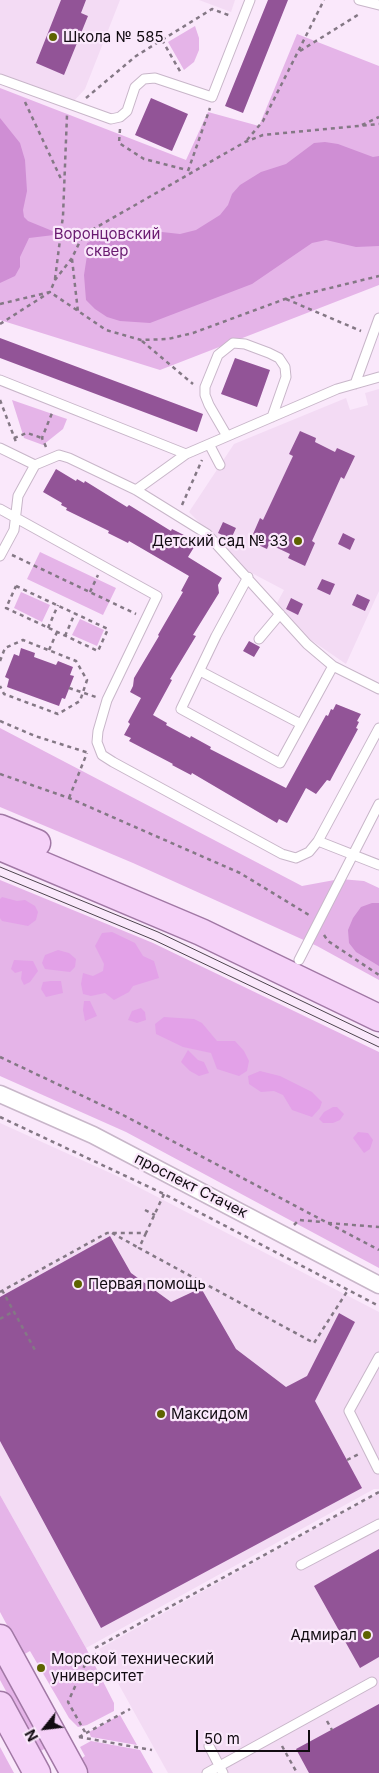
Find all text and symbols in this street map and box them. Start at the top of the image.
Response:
place label: Школа № 585 [63,28,164,46]
marker: Школа № 585 [47,31,59,43]
park label: Воронцовский сквер [54,225,160,260]
place label: Детский сад № 33 [152,532,288,550]
marker: Детский сад № 33 [292,535,304,547]
street label: проспект Стачек [132,1150,250,1222]
place label: Первая помощь [88,1275,206,1293]
marker: Первая помощь [72,1278,84,1290]
place label: Максидом [171,1405,248,1423]
marker: Максидом [155,1408,167,1420]
place label: Адмирал [290,1626,357,1644]
marker: Адмирал [361,1629,373,1641]
place label: Морской технический университет [51,1650,214,1685]
marker: Морской технический университет [35,1662,47,1674]
north arrow [20,1703,70,1753]
scale bar [199,1720,313,1752]
text: N [21,1727,41,1744]
text: 50 m [204,1729,240,1748]

